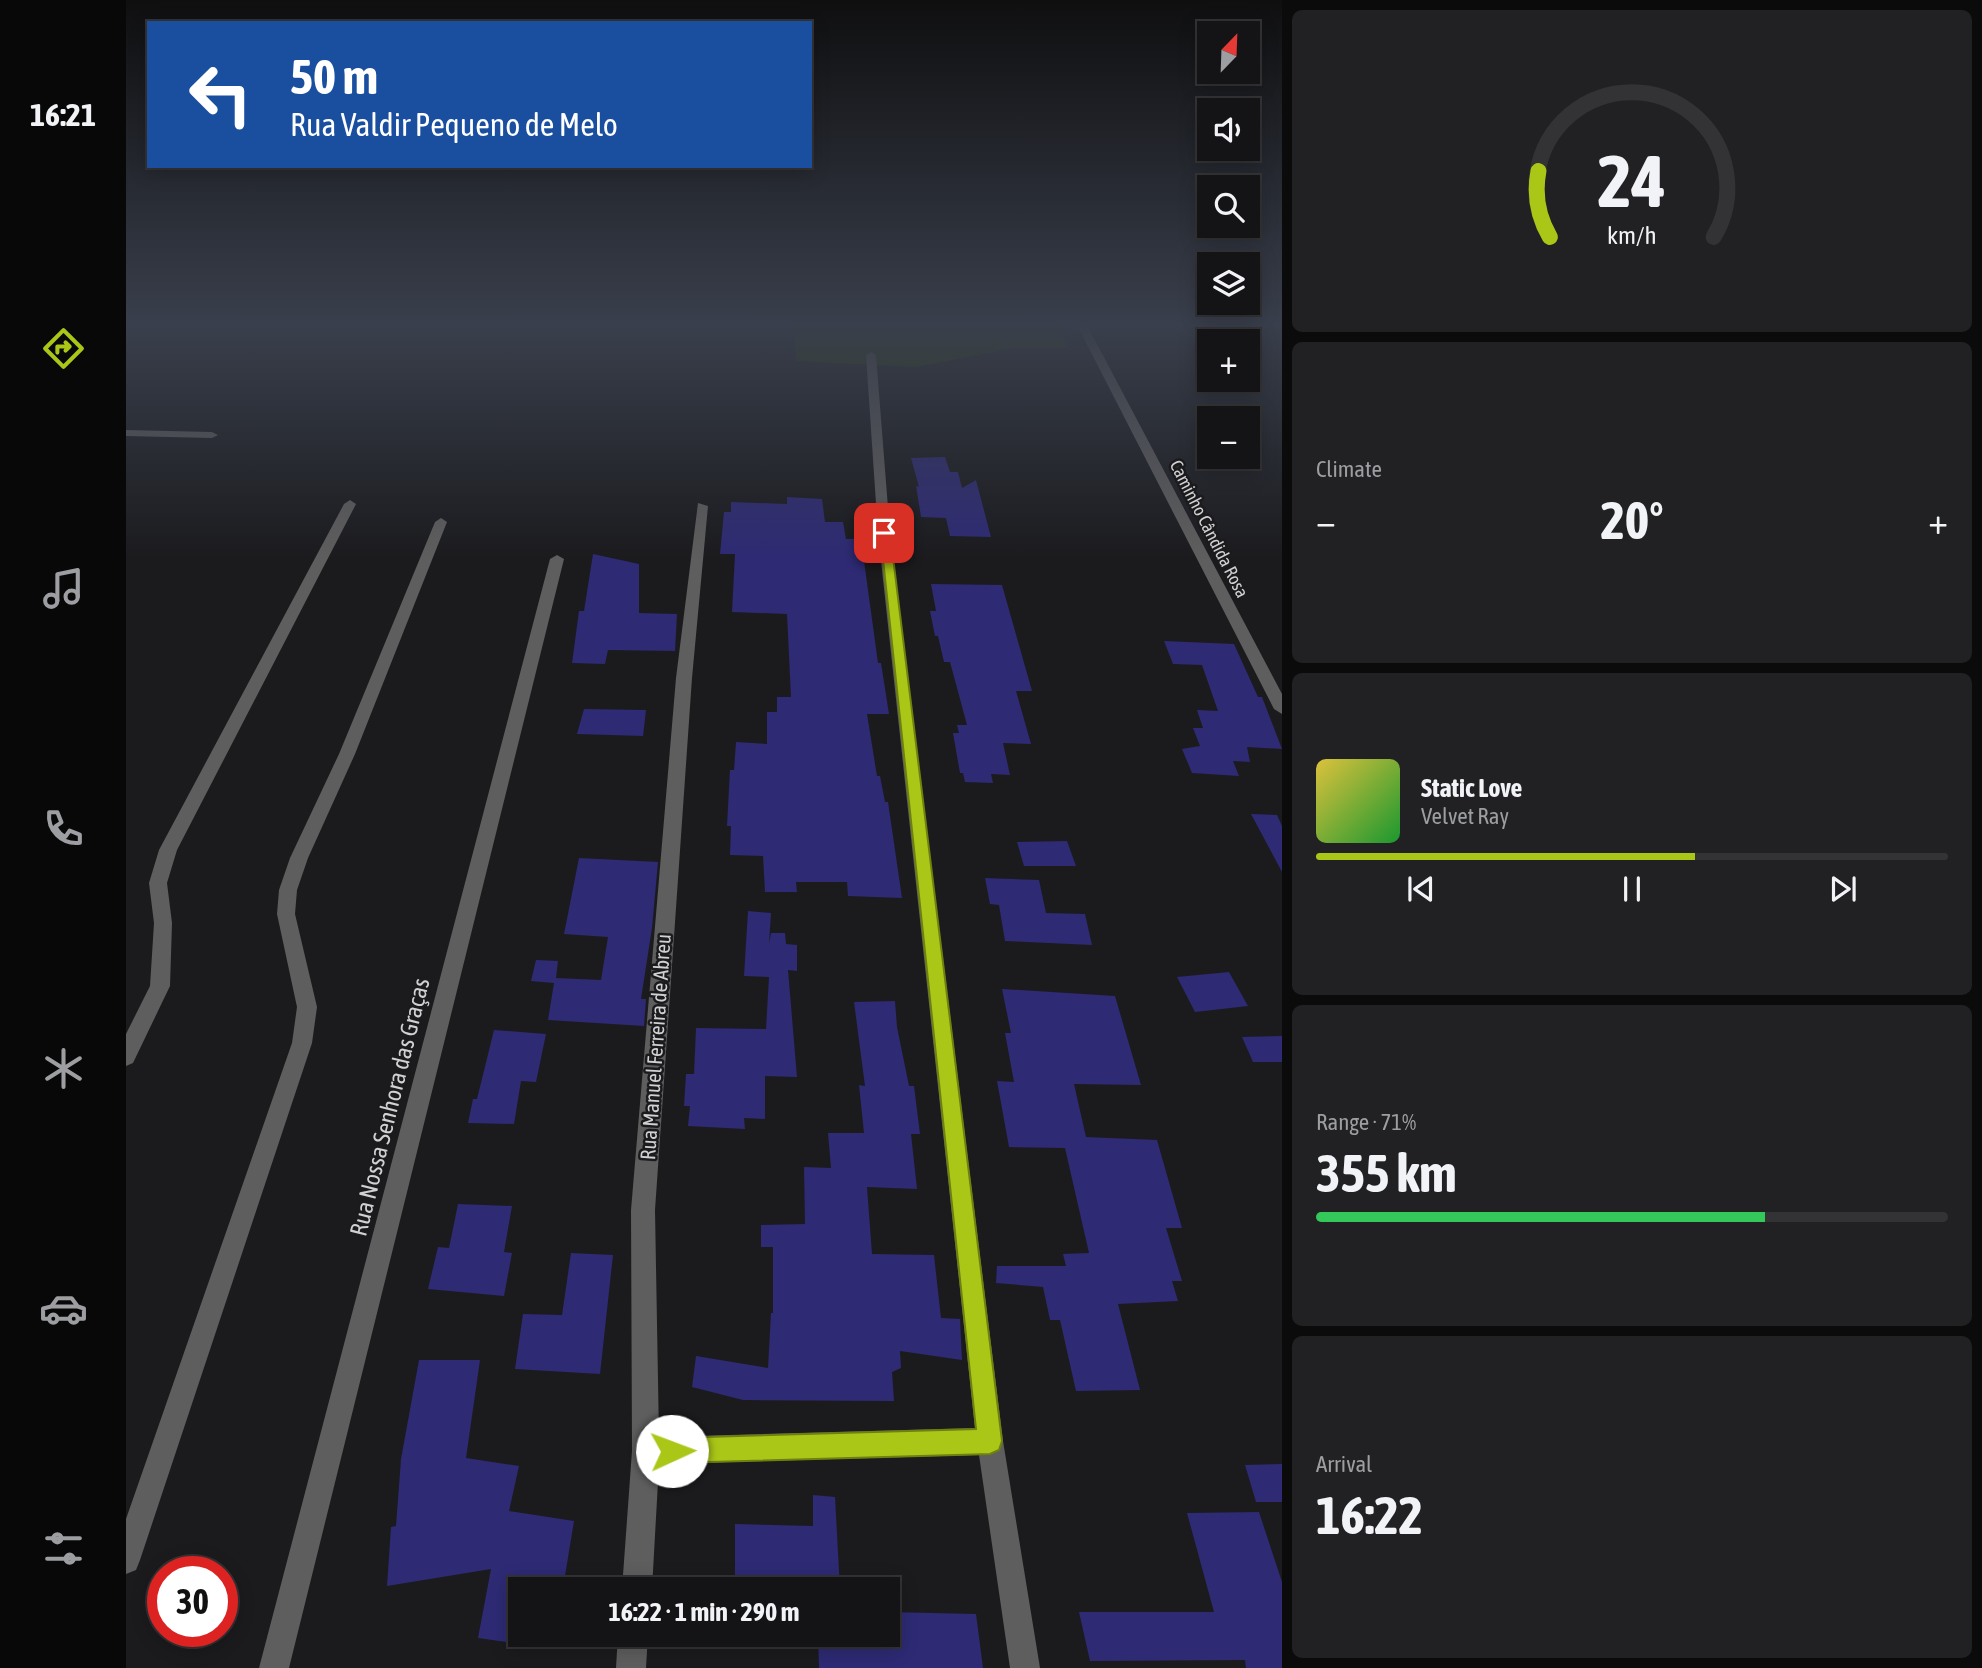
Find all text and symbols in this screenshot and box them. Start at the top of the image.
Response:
north arrow [1197,21,1260,84]
map controls [1197,21,1260,469]
text: 50 m [290,48,378,104]
icon: left [175,49,266,140]
text: 16:21 [30,96,96,133]
button: sound [1197,98,1260,161]
text: Rua Valdir Pequeno de Melo [290,106,618,143]
text: 24 [1598,139,1666,222]
button: search [1197,175,1260,238]
text: km/h [1607,221,1657,249]
button: layers [1197,252,1260,315]
icon: directions [39,324,88,373]
button: + [1197,329,1260,392]
button: − [1197,406,1260,469]
text: Climate [1316,456,1382,482]
street label: Caminho Cândida Rosa [1166,457,1253,601]
text: 20° [1600,490,1664,550]
text: − [1316,499,1336,542]
text: + [1928,499,1948,542]
pin [854,503,914,563]
icon: arrive [865,514,903,552]
icon: music [39,564,88,613]
text: Static Love [1421,773,1522,803]
text: Velvet Ray [1421,803,1509,829]
icon: phone [39,804,88,853]
icon: previous [1402,870,1440,908]
icon: pause [1613,870,1651,908]
icon: next [1824,870,1862,908]
street label: Rua Manuel Ferreira de Abreu [635,933,675,1161]
street label: Rua Nossa Senhora das Graças [344,975,435,1239]
icon: climate [39,1044,88,1093]
text: Range · 71% [1316,1109,1416,1135]
text: 355 km [1316,1143,1457,1203]
icon: car [39,1284,88,1333]
position arrow [635,1414,709,1488]
text: Arrival [1316,1451,1372,1477]
text: 16:22 [1316,1485,1423,1545]
icon: filters [39,1524,88,1573]
speed limit sign: 30 [147,1556,238,1647]
text: 16:22 · 1 min · 290 m [609,1597,799,1627]

